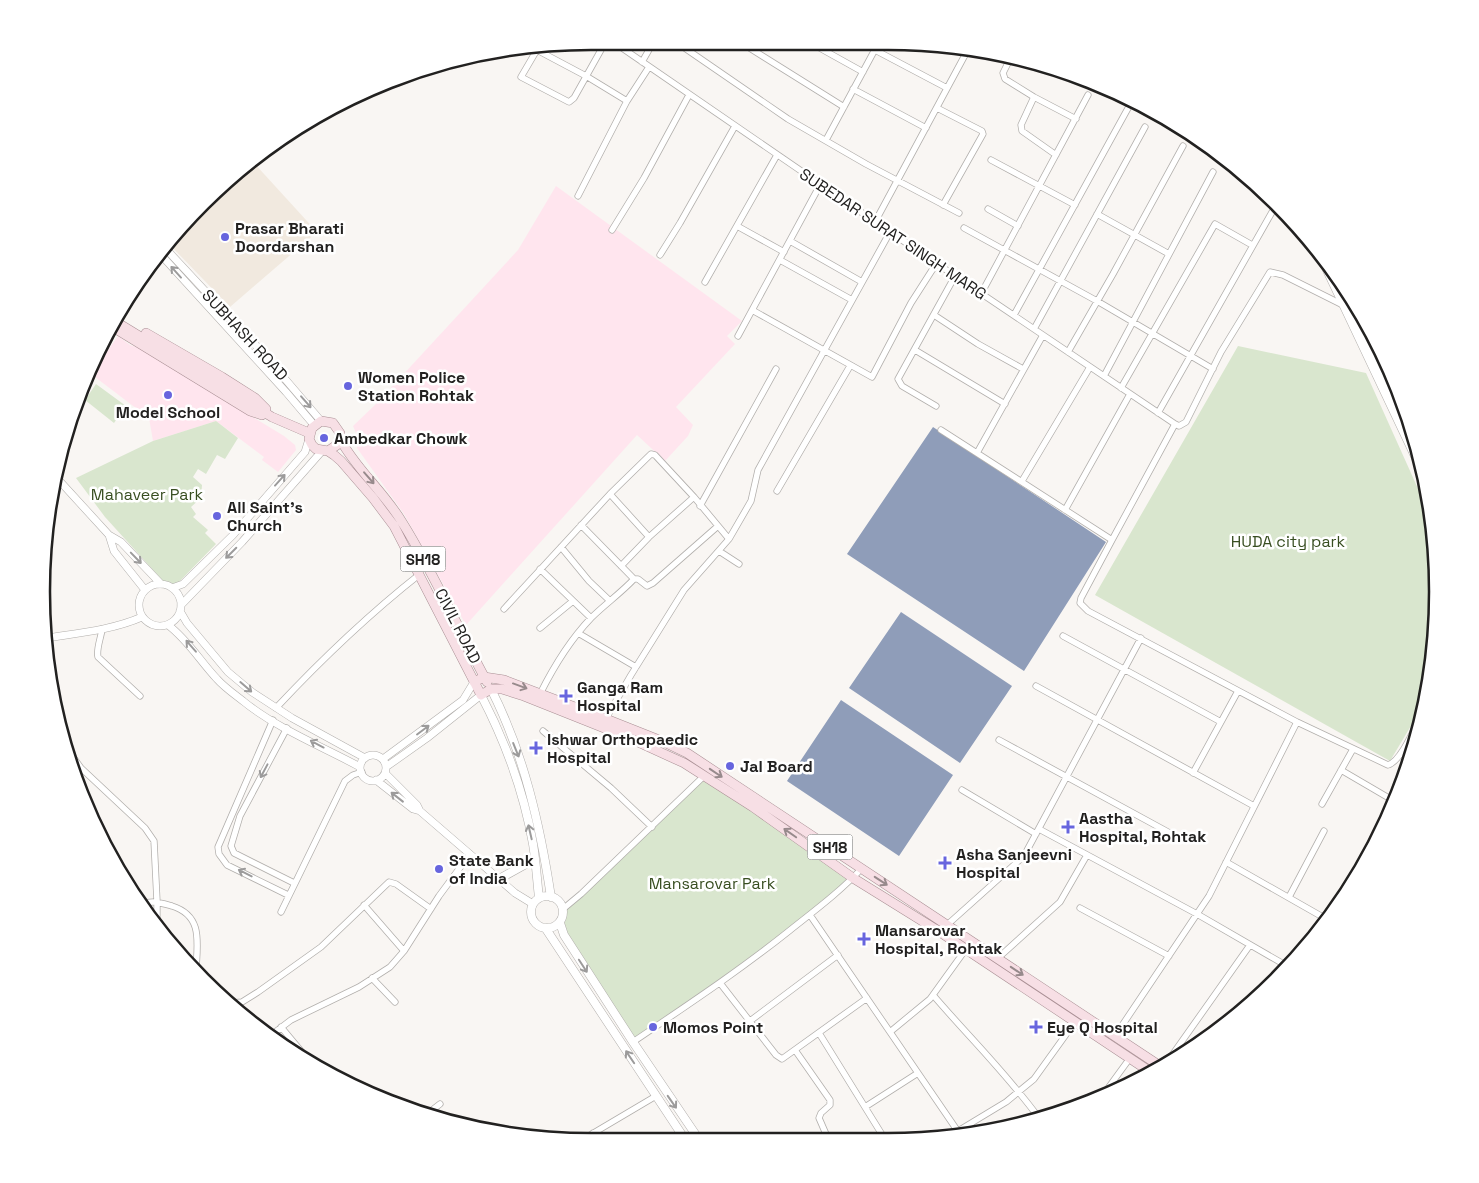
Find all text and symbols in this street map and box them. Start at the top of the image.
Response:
street label: SUBEDAR SURAT SINGH MARG [795,163,991,305]
place label: Prasar Bharati Doordarshan [235,218,344,257]
marker: Prasar Bharati Doordarshan [219,231,231,243]
one-way arrow [170,265,182,278]
street label: SUBHASH ROAD [197,285,293,385]
place label: Women Police Station Rohtak [358,367,474,406]
marker: Women Police Station Rohtak [342,380,354,392]
marker: Model School [162,389,174,401]
one-way arrow [300,395,311,408]
place label: Model School [116,402,220,423]
place label: Ambedkar Chowk [334,428,467,449]
marker: Ambedkar Chowk [318,432,330,444]
one-way arrow [364,471,375,484]
one-way arrow [274,474,286,487]
park label: Mahaveer Park [91,484,204,505]
place label: All Saint's Church [227,497,303,536]
marker: All Saint's Church [211,510,223,522]
park label: HUDA city park [1231,531,1346,552]
road number: SH18 [400,546,446,572]
one-way arrow [225,547,237,559]
one-way arrow [130,552,142,565]
street label: CIVIL ROAD [430,585,486,667]
one-way arrow [185,640,196,653]
place label: Ganga Ram Hospital [577,677,663,716]
one-way arrow [239,681,252,693]
one-way arrow [512,682,528,691]
marker: Ganga Ram Hospital [559,689,573,703]
one-way arrow [416,725,429,736]
place label: Ishwar Orthopaedic Hospital [547,729,698,768]
one-way arrow [310,739,325,749]
marker: Ishwar Orthopaedic Hospital [529,741,543,755]
one-way arrow [512,742,522,757]
place label: Jal Board [740,756,813,777]
marker: Jal Board [724,760,736,772]
one-way arrow [258,763,268,778]
one-way arrow [709,768,723,778]
one-way arrow [391,791,404,802]
place label: Aastha Hospital, Rohtak [1079,808,1206,847]
marker: Aastha Hospital, Rohtak [1061,820,1075,834]
one-way arrow [525,825,534,841]
one-way arrow [783,828,797,838]
road number: SH18 [808,834,852,860]
place label: Asha Sanjeevni Hospital [956,844,1072,883]
place label: State Bank of India [449,850,534,889]
marker: Asha Sanjeevni Hospital [938,856,952,870]
marker: State Bank of India [433,863,445,875]
one-way arrow [237,868,252,878]
park label: Mansarovar Park [649,873,776,894]
one-way arrow [874,877,888,887]
place label: Mansarovar Hospital, Rohtak [875,920,1002,959]
marker: Mansarovar Hospital, Rohtak [857,932,871,946]
one-way arrow [579,958,589,972]
one-way arrow [1010,966,1024,976]
place label: Momos Point [663,1017,763,1038]
place label: Eye Q Hospital [1047,1017,1158,1038]
marker: Eye Q Hospital [1029,1020,1043,1034]
marker: Momos Point [647,1021,659,1033]
one-way arrow [625,1051,635,1065]
one-way arrow [667,1095,677,1109]

